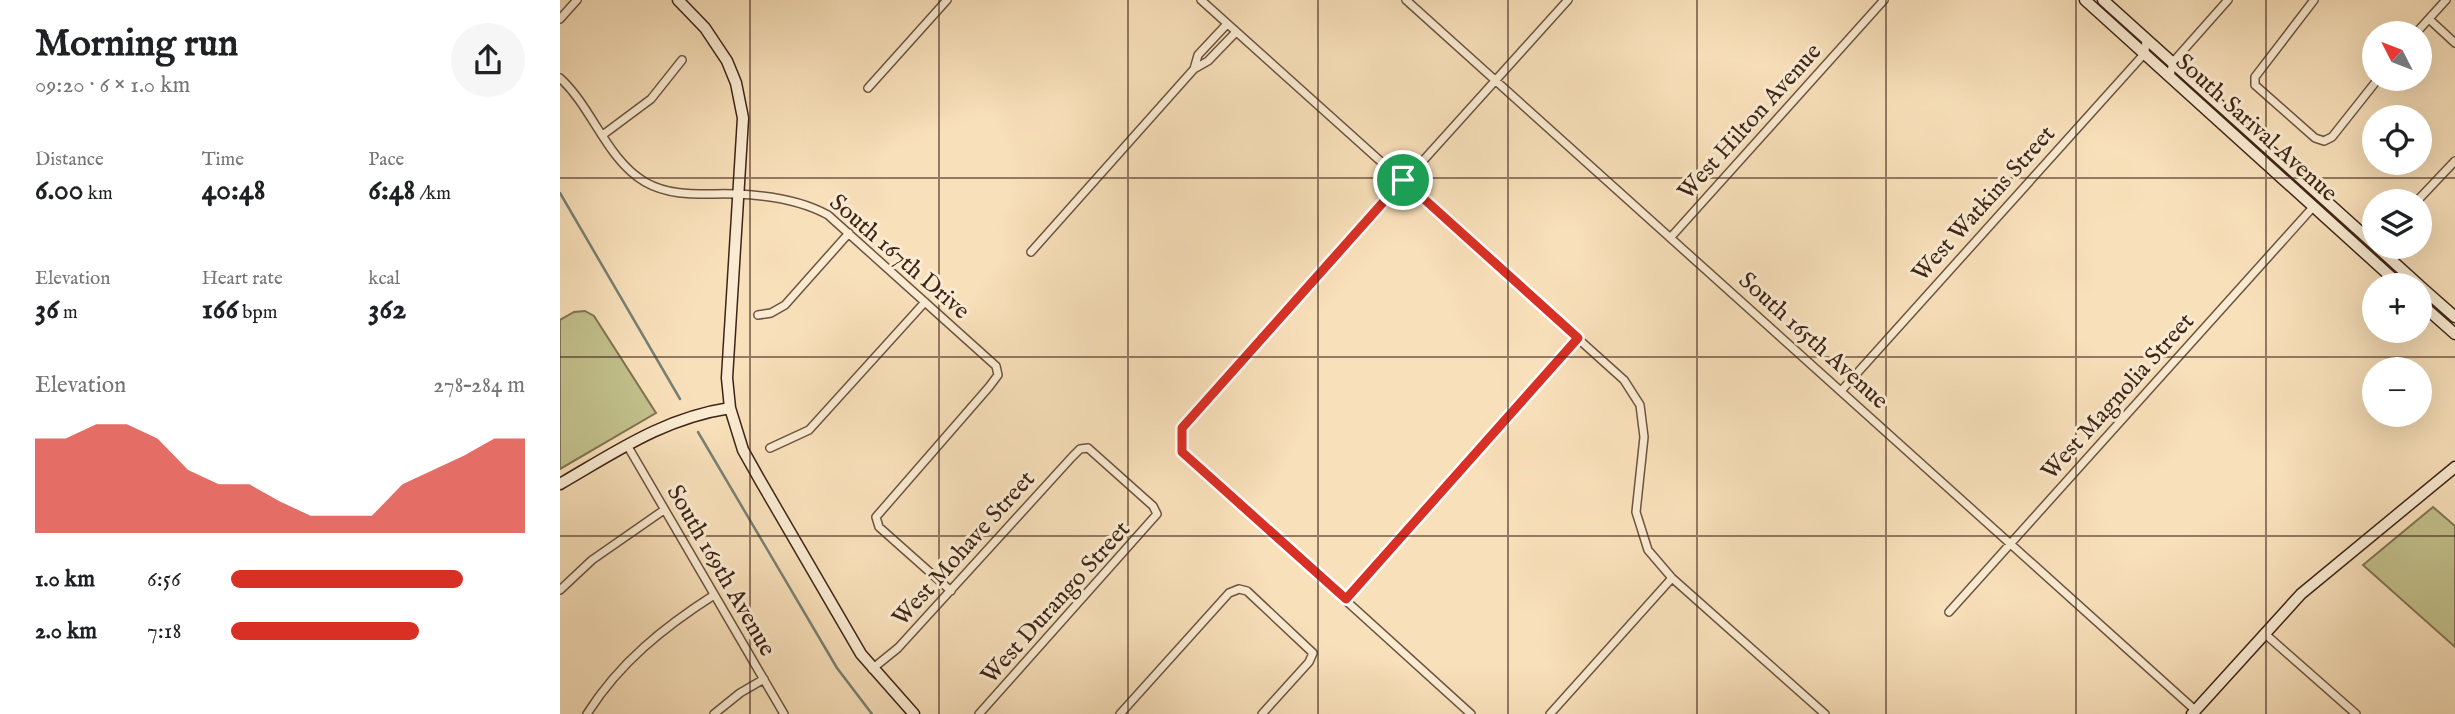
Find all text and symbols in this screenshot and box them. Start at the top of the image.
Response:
text: Morning run [35,21,238,69]
north arrow [2362,21,2432,91]
map controls [2362,21,2432,427]
button: share [451,23,525,97]
street label: West Hilton Avenue [1671,37,1829,207]
street label: South Sarival Avenue [2168,47,2344,209]
text: 09:20 · 6 × 1.0 km [35,71,190,100]
button: locate [2362,105,2432,175]
street label: West Watkins Street [1906,119,2063,289]
text: Distance [35,148,104,172]
text: Time [202,148,244,172]
text: Pace [368,148,404,172]
pin [1373,150,1433,210]
icon: arrive [1384,161,1422,199]
text: 6.00 [35,172,84,210]
text: 40:48 [202,172,265,210]
text: 6:48 [368,172,415,210]
text: km [84,182,113,206]
text: /km [415,182,451,206]
street label: South 167th Drive [822,188,976,327]
button: layers [2362,189,2432,259]
street label: South 165th Avenue [1732,266,1894,417]
text: Elevation [35,267,110,291]
text: Heart rate [202,267,283,291]
text: kcal [368,267,400,291]
button: + [2362,273,2432,343]
text: 36 [35,291,59,329]
text: 166 [202,291,238,329]
text: 362 [368,291,406,329]
text: m [59,301,78,325]
text: bpm [238,301,277,325]
street label: West Magnolia Street [2035,307,2201,487]
button: − [2362,357,2432,427]
text: Elevation [35,371,126,400]
text: 278–284 m [433,371,525,400]
street label: West Mohave Street [886,465,1042,633]
street label: South 169th Avenue [659,479,782,662]
street label: West Durango Street [975,515,1138,691]
text: 1.0 km [35,565,95,594]
text: 6:56 [147,565,181,594]
text: 2.0 km [35,617,97,646]
text: 7:18 [147,617,181,646]

